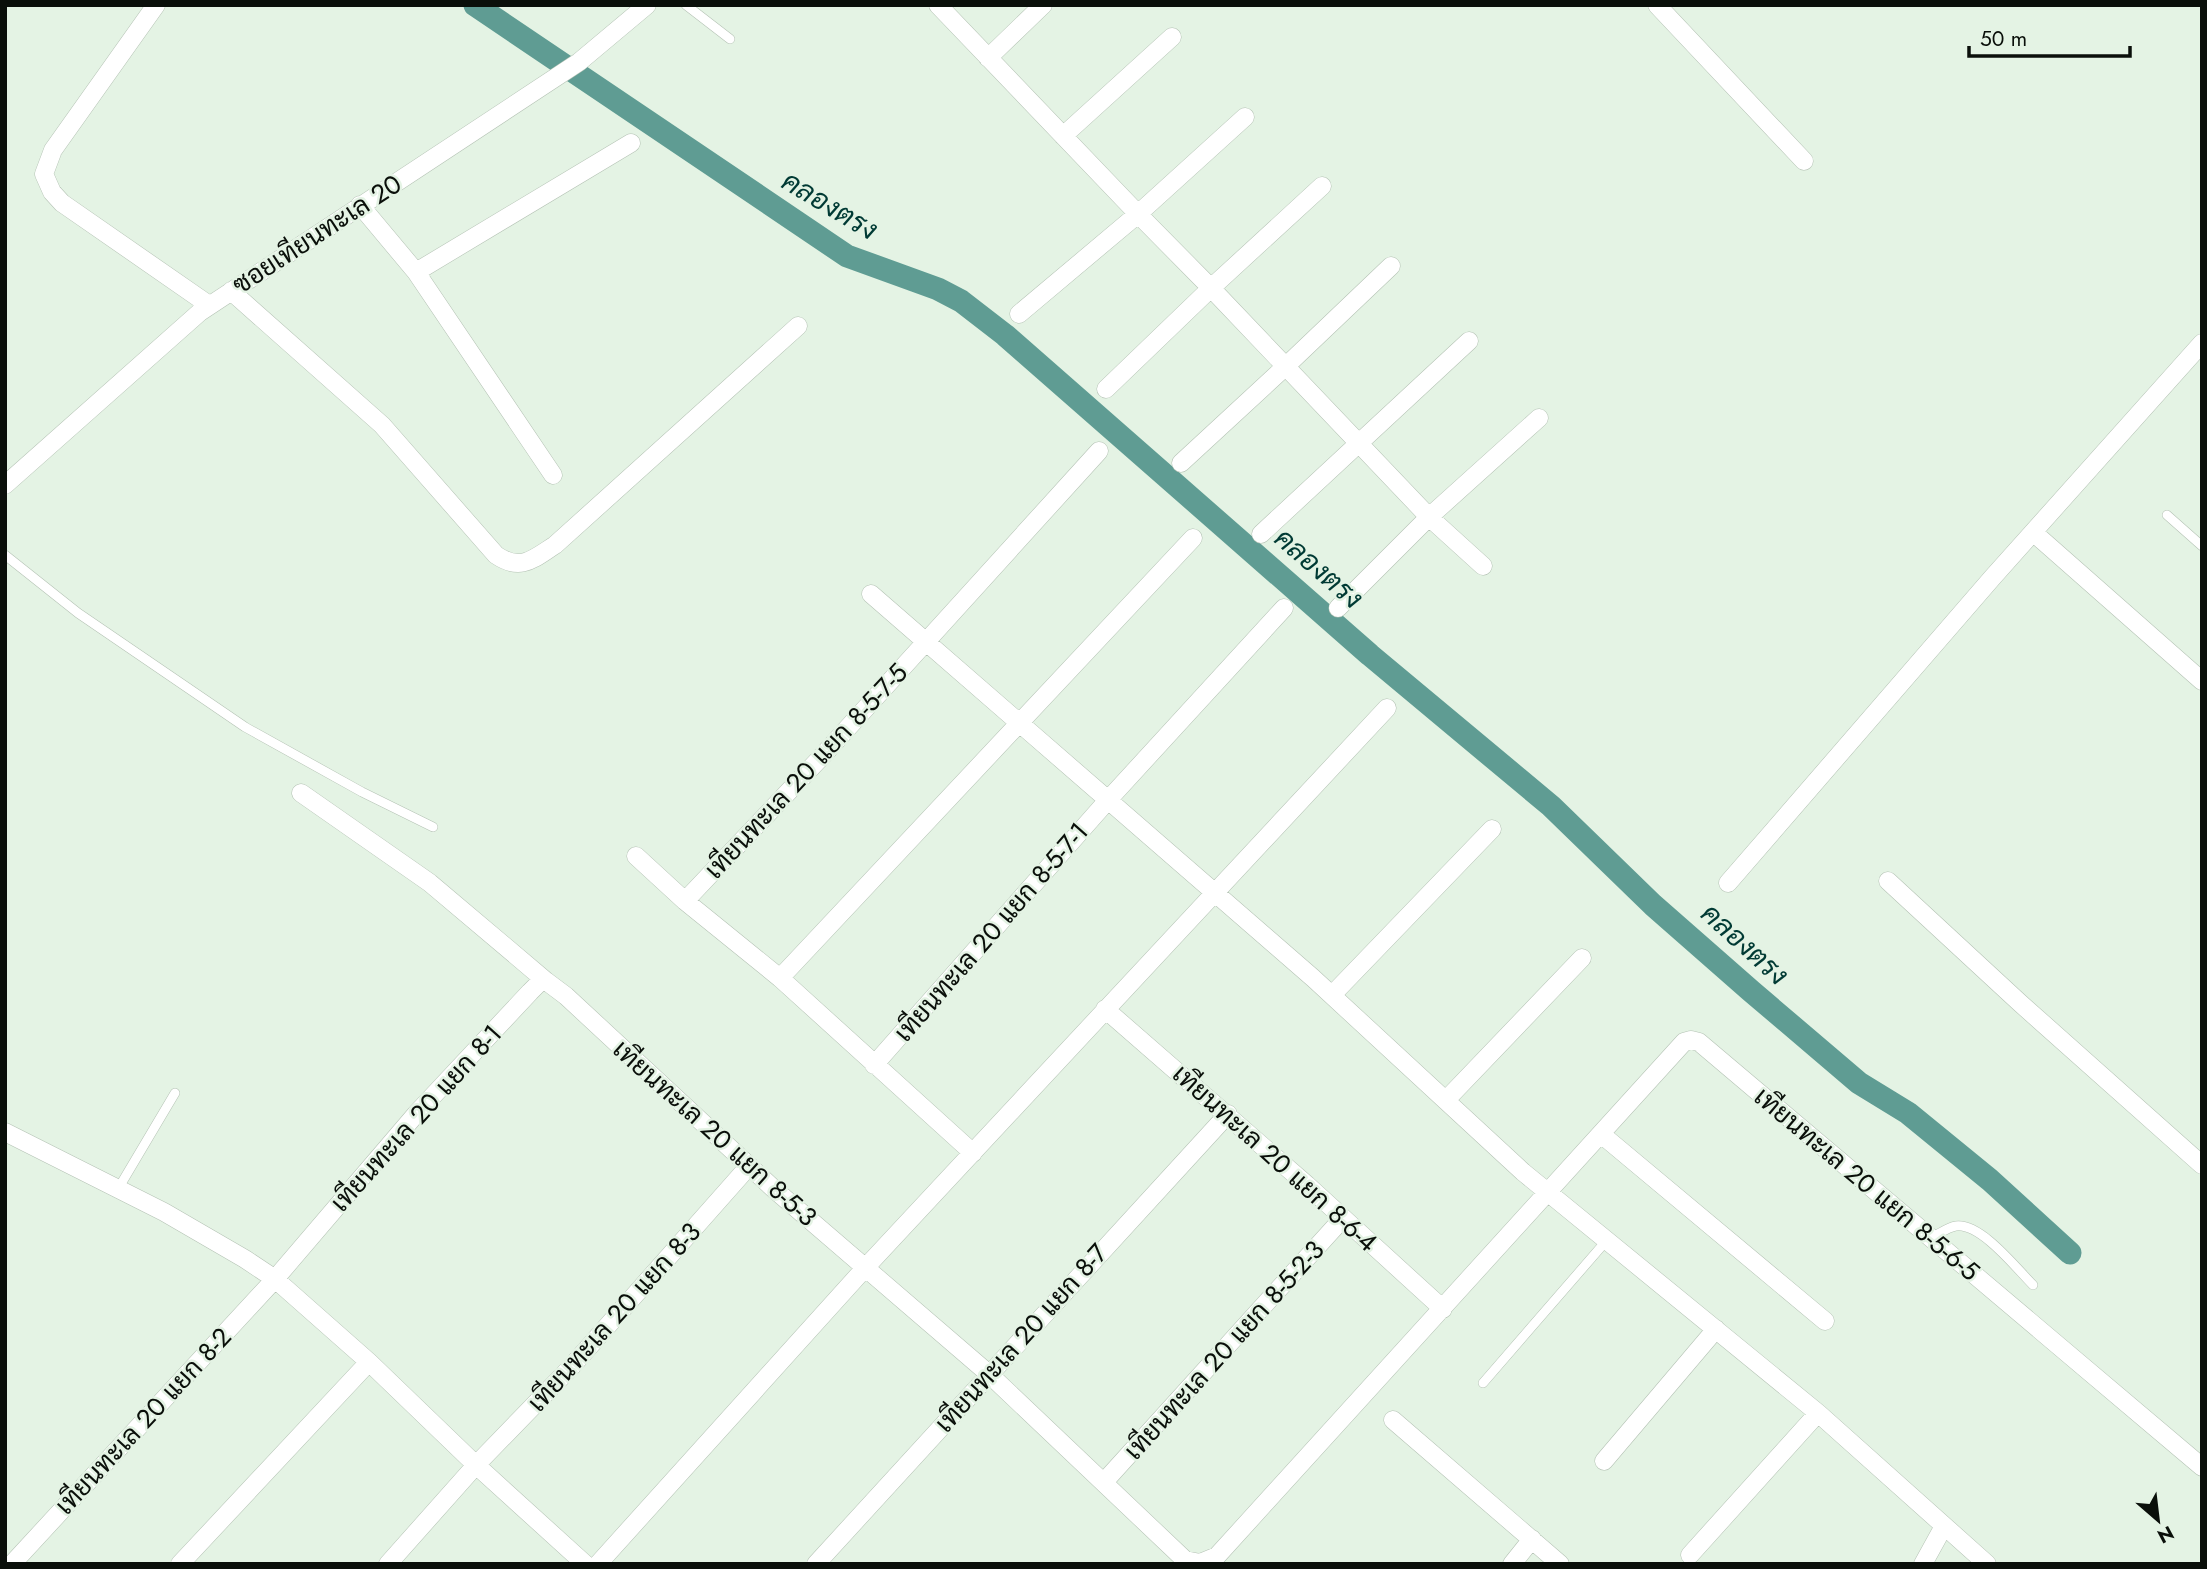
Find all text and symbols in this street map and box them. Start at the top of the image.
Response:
scale bar [1969,14,2130,58]
text: 50 m [1980,24,2027,54]
water label: คลองตรง [774,161,886,250]
street label: ซอยเทียนทะเล 20 [225,165,409,303]
water label: คลองตรง [1265,518,1372,618]
street label: เทียนทะเล 20 แยก 8-5-7-5 [696,655,916,887]
street label: เทียนทะเล 20 แยก 8-5-7-1 [885,814,1097,1050]
water label: คลองตรง [1692,894,1798,995]
street label: เทียนทะเล 20 แยก 8-1 [321,1016,511,1220]
street label: เทียนทะเล 20 แยก 8-5-3 [604,1031,826,1235]
street label: เทียนทะเล 20 แยก 8-6-4 [1164,1055,1386,1261]
street label: เทียนทะเล 20 แยก 8-5-6-5 [1746,1078,1988,1290]
street label: เทียนทะเล 20 แยก 8-3 [519,1214,709,1420]
street label: เทียนทะเล 20 แยก 8-5-2-3 [1115,1232,1333,1468]
street label: เทียนทะเล 20 แยก 8-7 [926,1235,1117,1441]
street label: เทียนทะเล 20 แยก 8-2 [46,1319,240,1523]
north arrow [2123,1485,2193,1555]
text: N [2153,1519,2179,1550]

